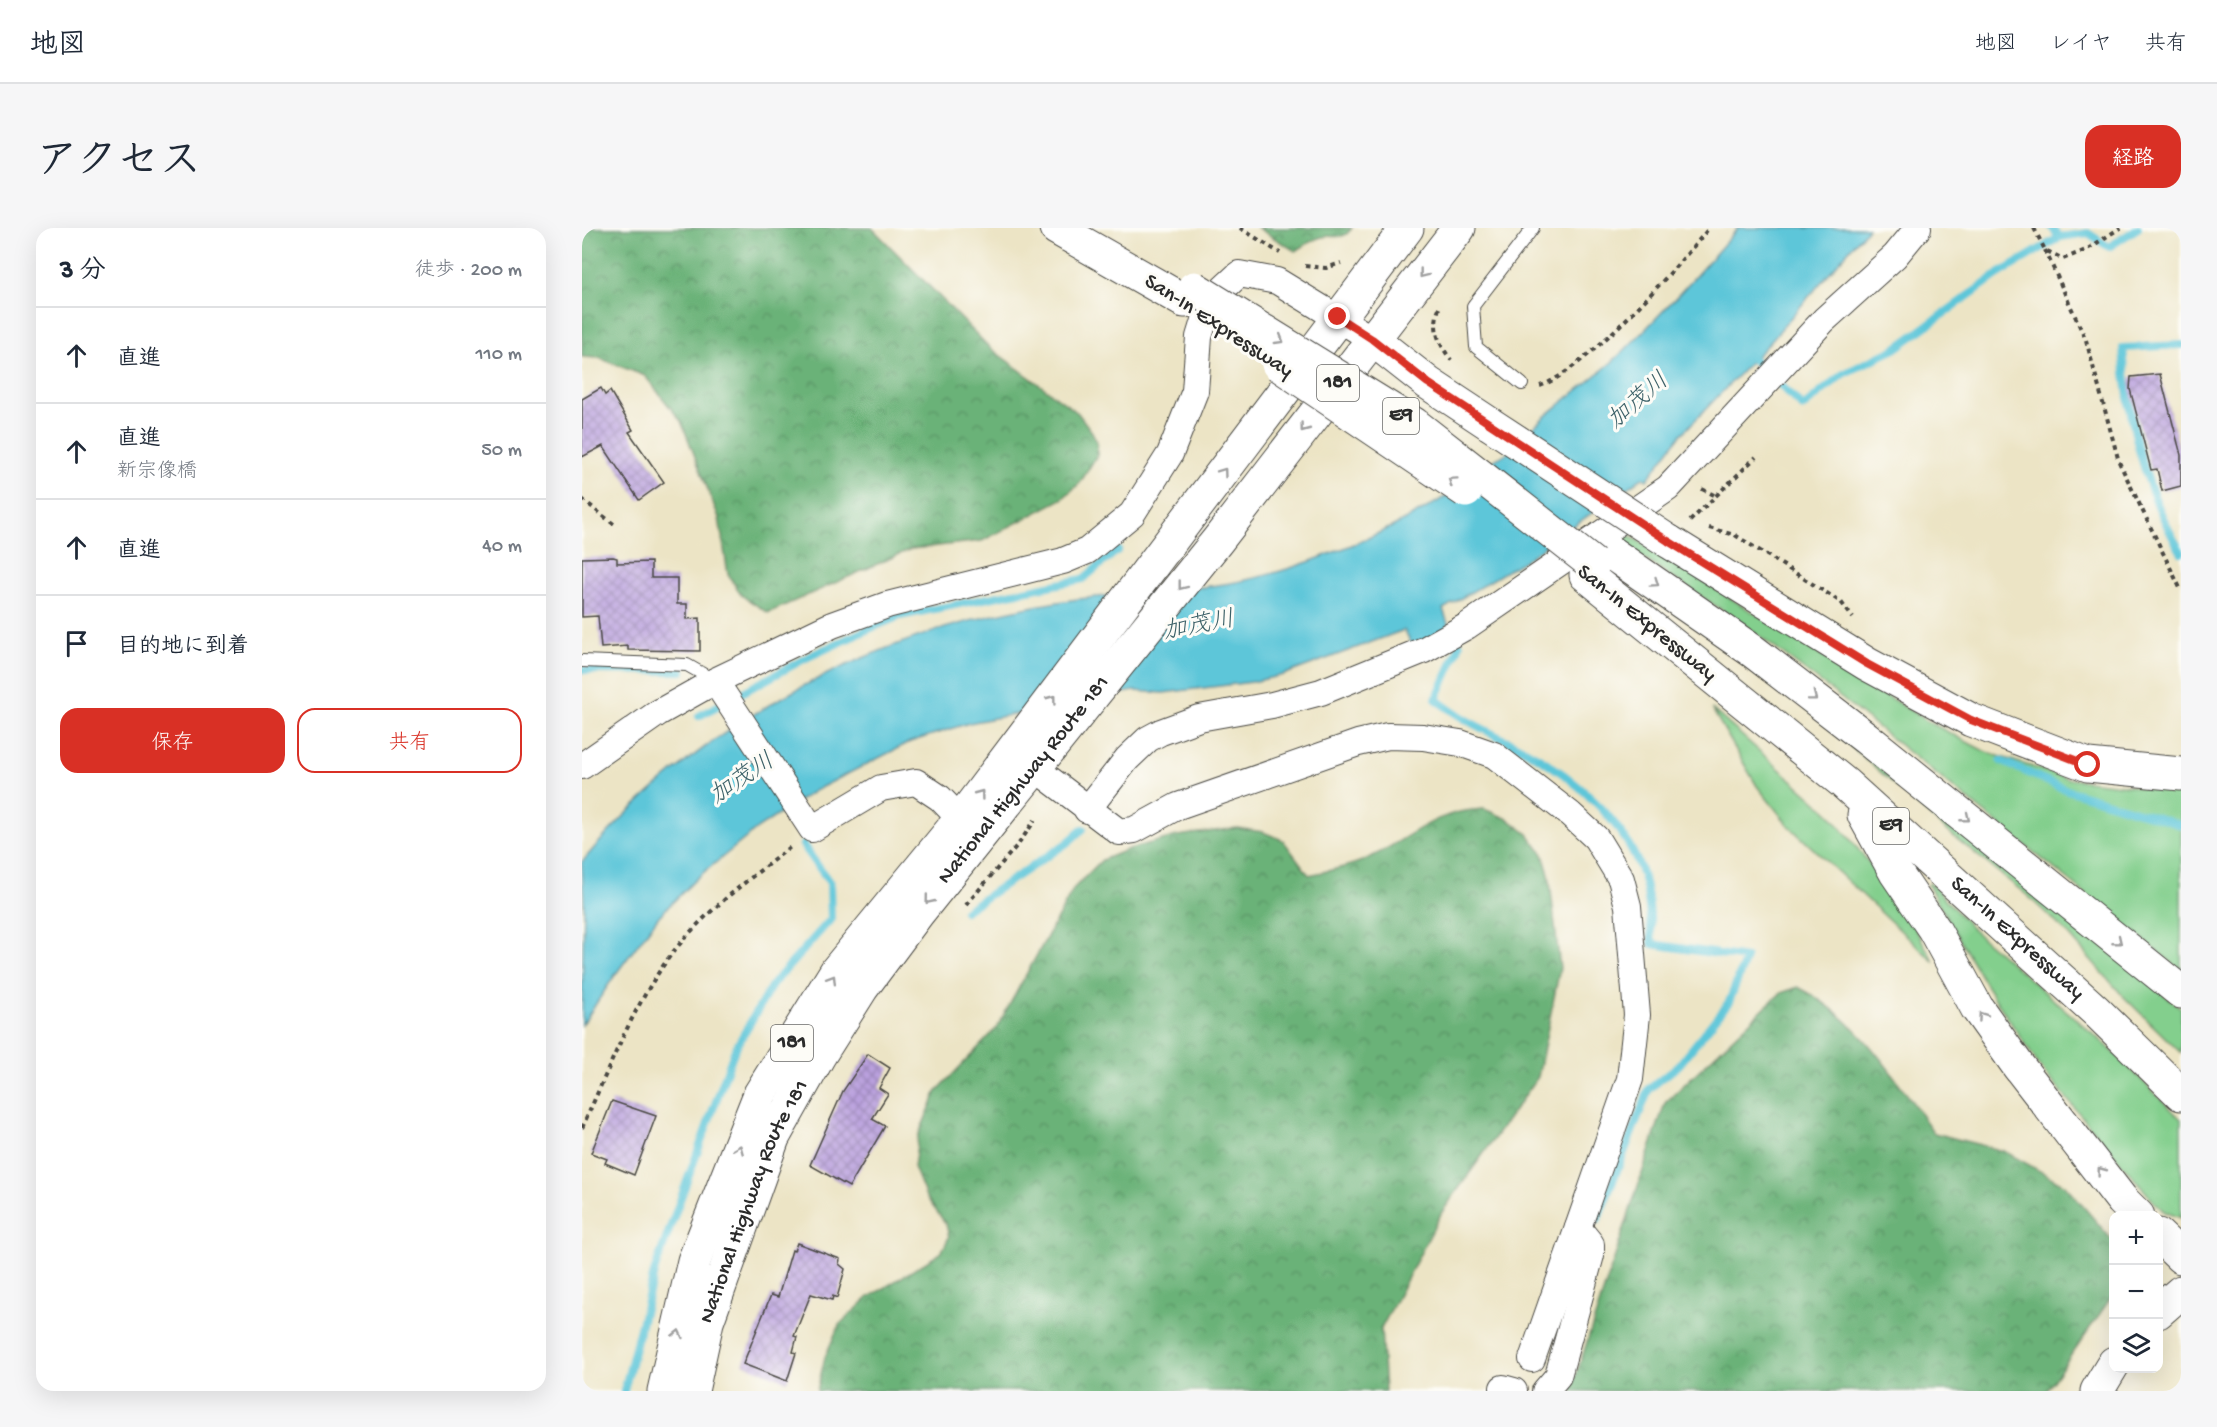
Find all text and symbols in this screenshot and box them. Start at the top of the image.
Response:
text: 地図 [30,30,86,63]
text: 地図 [1975,33,2017,58]
text: レイヤ [2050,33,2112,58]
text: 共有 [2145,33,2187,58]
button: 経路 [2085,125,2181,188]
text: アクセス [36,140,201,189]
text: 3 分 [60,257,106,288]
text: 徒歩 · 200 m [415,260,522,283]
one-way arrow [1420,267,1431,278]
street label: San-In Expressway [1139,269,1297,385]
route end [1324,303,1350,329]
one-way arrow [1274,332,1284,344]
icon: ahead [60,339,93,372]
text: 110 m [476,344,522,367]
text: 直進 [117,347,161,373]
road number: 181 [1317,365,1359,401]
water label: 加茂川 [1602,367,1676,437]
road number: E9 [1383,398,1419,434]
one-way arrow [1300,421,1311,432]
text: 直進 [117,427,161,453]
icon: ahead [60,435,93,468]
text: 50 m [481,440,522,463]
text: 新宗像橋 [117,461,197,484]
one-way arrow [1216,468,1227,479]
one-way arrow [1447,477,1458,488]
icon: ahead [60,531,93,564]
text: 40 m [482,536,522,559]
text: 直進 [117,539,161,565]
street label: San-In Expressway [1571,560,1721,688]
one-way arrow [1648,576,1659,587]
one-way arrow [1178,579,1189,590]
water label: 加茂川 [1161,605,1237,648]
icon: arrive [60,627,93,660]
text: 目的地に到着 [117,635,249,661]
street label: National Highway Route 181 [933,671,1116,890]
one-way arrow [1806,690,1817,701]
one-way arrow [1045,695,1056,706]
button: 保存 [60,708,285,773]
button: 共有 [297,708,522,773]
water label: 加茂川 [704,747,781,812]
route start [2074,751,2100,777]
one-way arrow [972,789,983,800]
road number: E9 [1873,808,1909,844]
one-way arrow [1959,811,1970,822]
street label: San-In Expressway [1944,872,2089,1007]
one-way arrow [925,893,936,904]
one-way arrow [2111,933,2122,944]
one-way arrow [824,975,836,985]
one-way arrow [1979,1012,1990,1023]
road number: 181 [771,1025,813,1061]
street label: National Highway Route 181 [695,1076,816,1327]
one-way arrow [731,1145,744,1155]
one-way arrow [2097,1167,2108,1178]
map controls [2109,1211,2163,1373]
button: + [2109,1211,2163,1265]
button: − [2109,1265,2163,1319]
button: layers [2109,1319,2163,1373]
one-way arrow [670,1329,683,1339]

